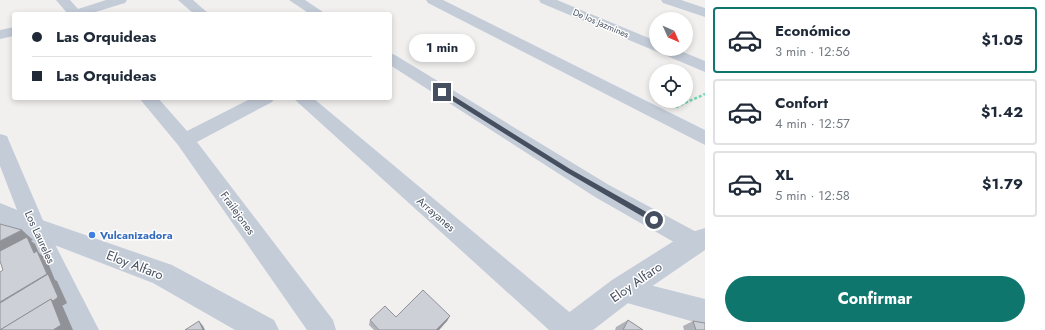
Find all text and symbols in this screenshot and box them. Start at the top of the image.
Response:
street label: De los Jazmines [571,5,631,41]
north arrow [649,12,693,56]
map controls [649,12,693,108]
text: Económico [775,20,850,42]
icon: car [727,22,763,58]
text: Las Orquideas [56,26,156,48]
text: $1.05 [982,29,1023,51]
callout: 1 min [409,34,475,62]
text: 1 min [426,38,458,57]
text: 3 min · 12:56 [775,42,850,61]
button: locate [649,64,693,108]
text: Las Orquideas [56,65,156,87]
route end [433,83,451,101]
text: Confort [775,92,828,114]
icon: car [727,94,763,130]
text: $1.42 [981,101,1023,123]
text: 4 min · 12:57 [775,114,850,133]
text: XL [775,164,793,186]
icon: car [727,166,763,202]
text: $1.79 [982,173,1023,195]
text: 5 min · 12:58 [775,186,850,205]
street label: Frailejones [217,188,260,238]
street label: Arrayanes [413,193,459,236]
street label: Los Laureles [21,208,59,267]
route start [645,211,663,229]
place label: Vulcanizadora [99,227,173,243]
marker: Vulcanizadora [87,230,97,240]
street label: Eloy Alfaro [104,245,166,285]
street label: Eloy Alfaro [606,257,666,307]
button: Confirmar [725,276,1025,322]

